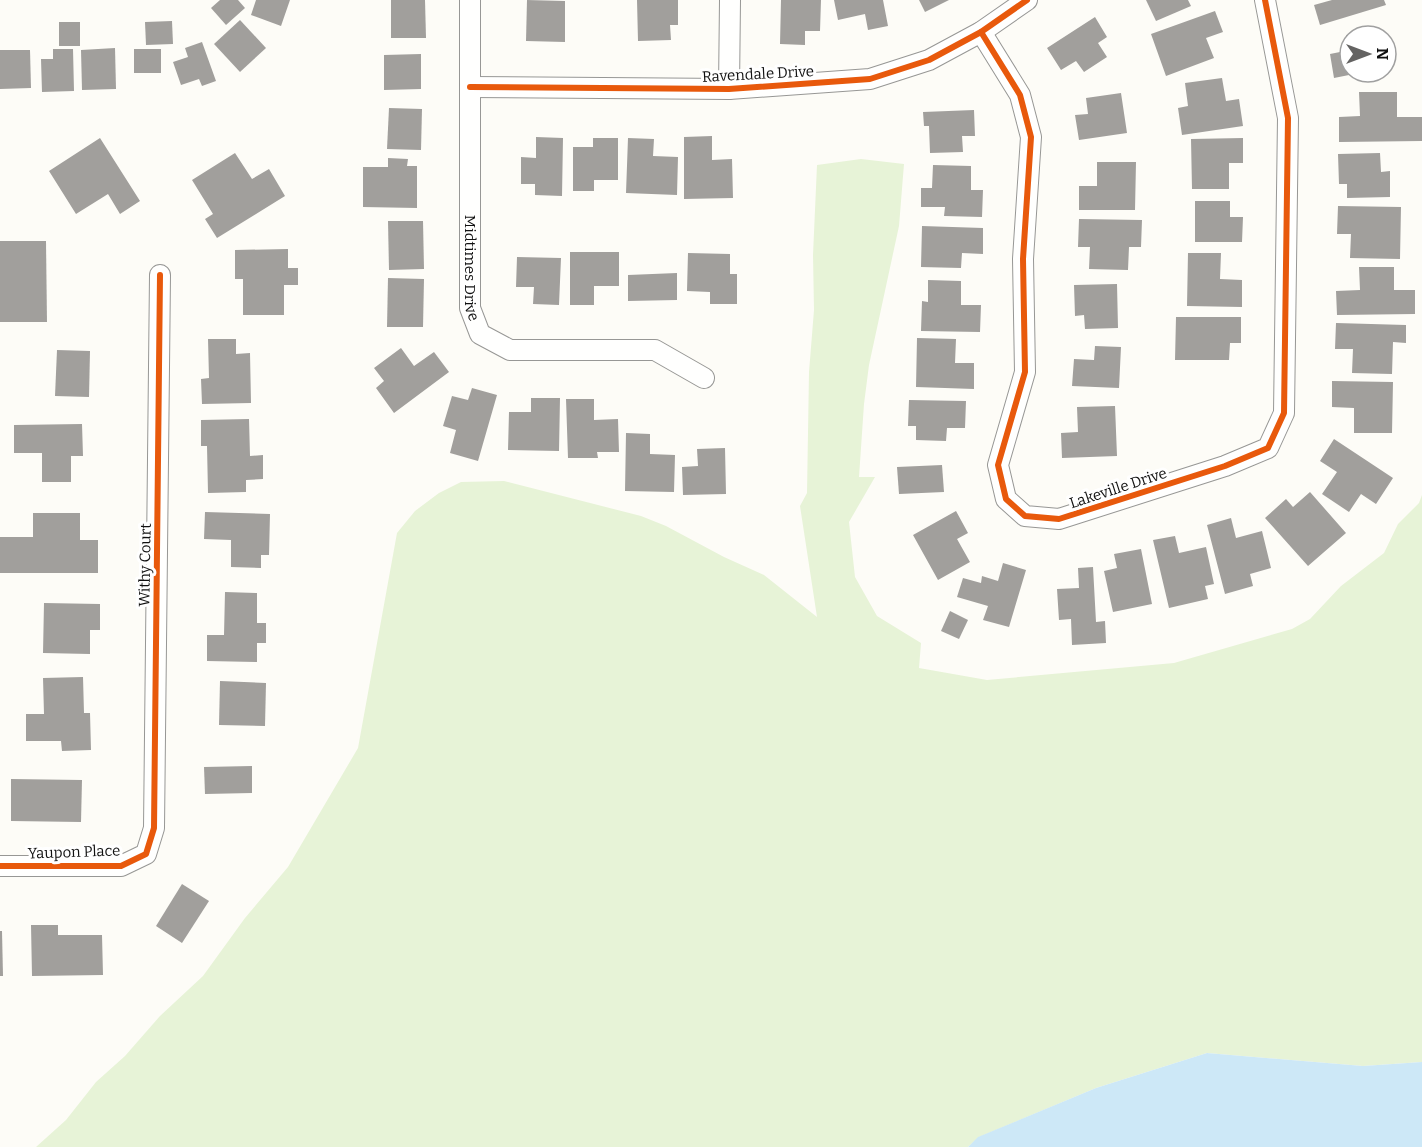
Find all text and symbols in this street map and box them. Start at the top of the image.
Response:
north arrow [1338,24,1398,84]
text: N [1373,48,1392,60]
street label: Ravendale Drive [702,62,814,86]
street label: Midtimes Drive [460,215,483,324]
street label: Lakeville Drive [1067,464,1169,512]
street label: Withy Court [135,523,155,607]
street label: Yaupon Place [27,841,121,863]

